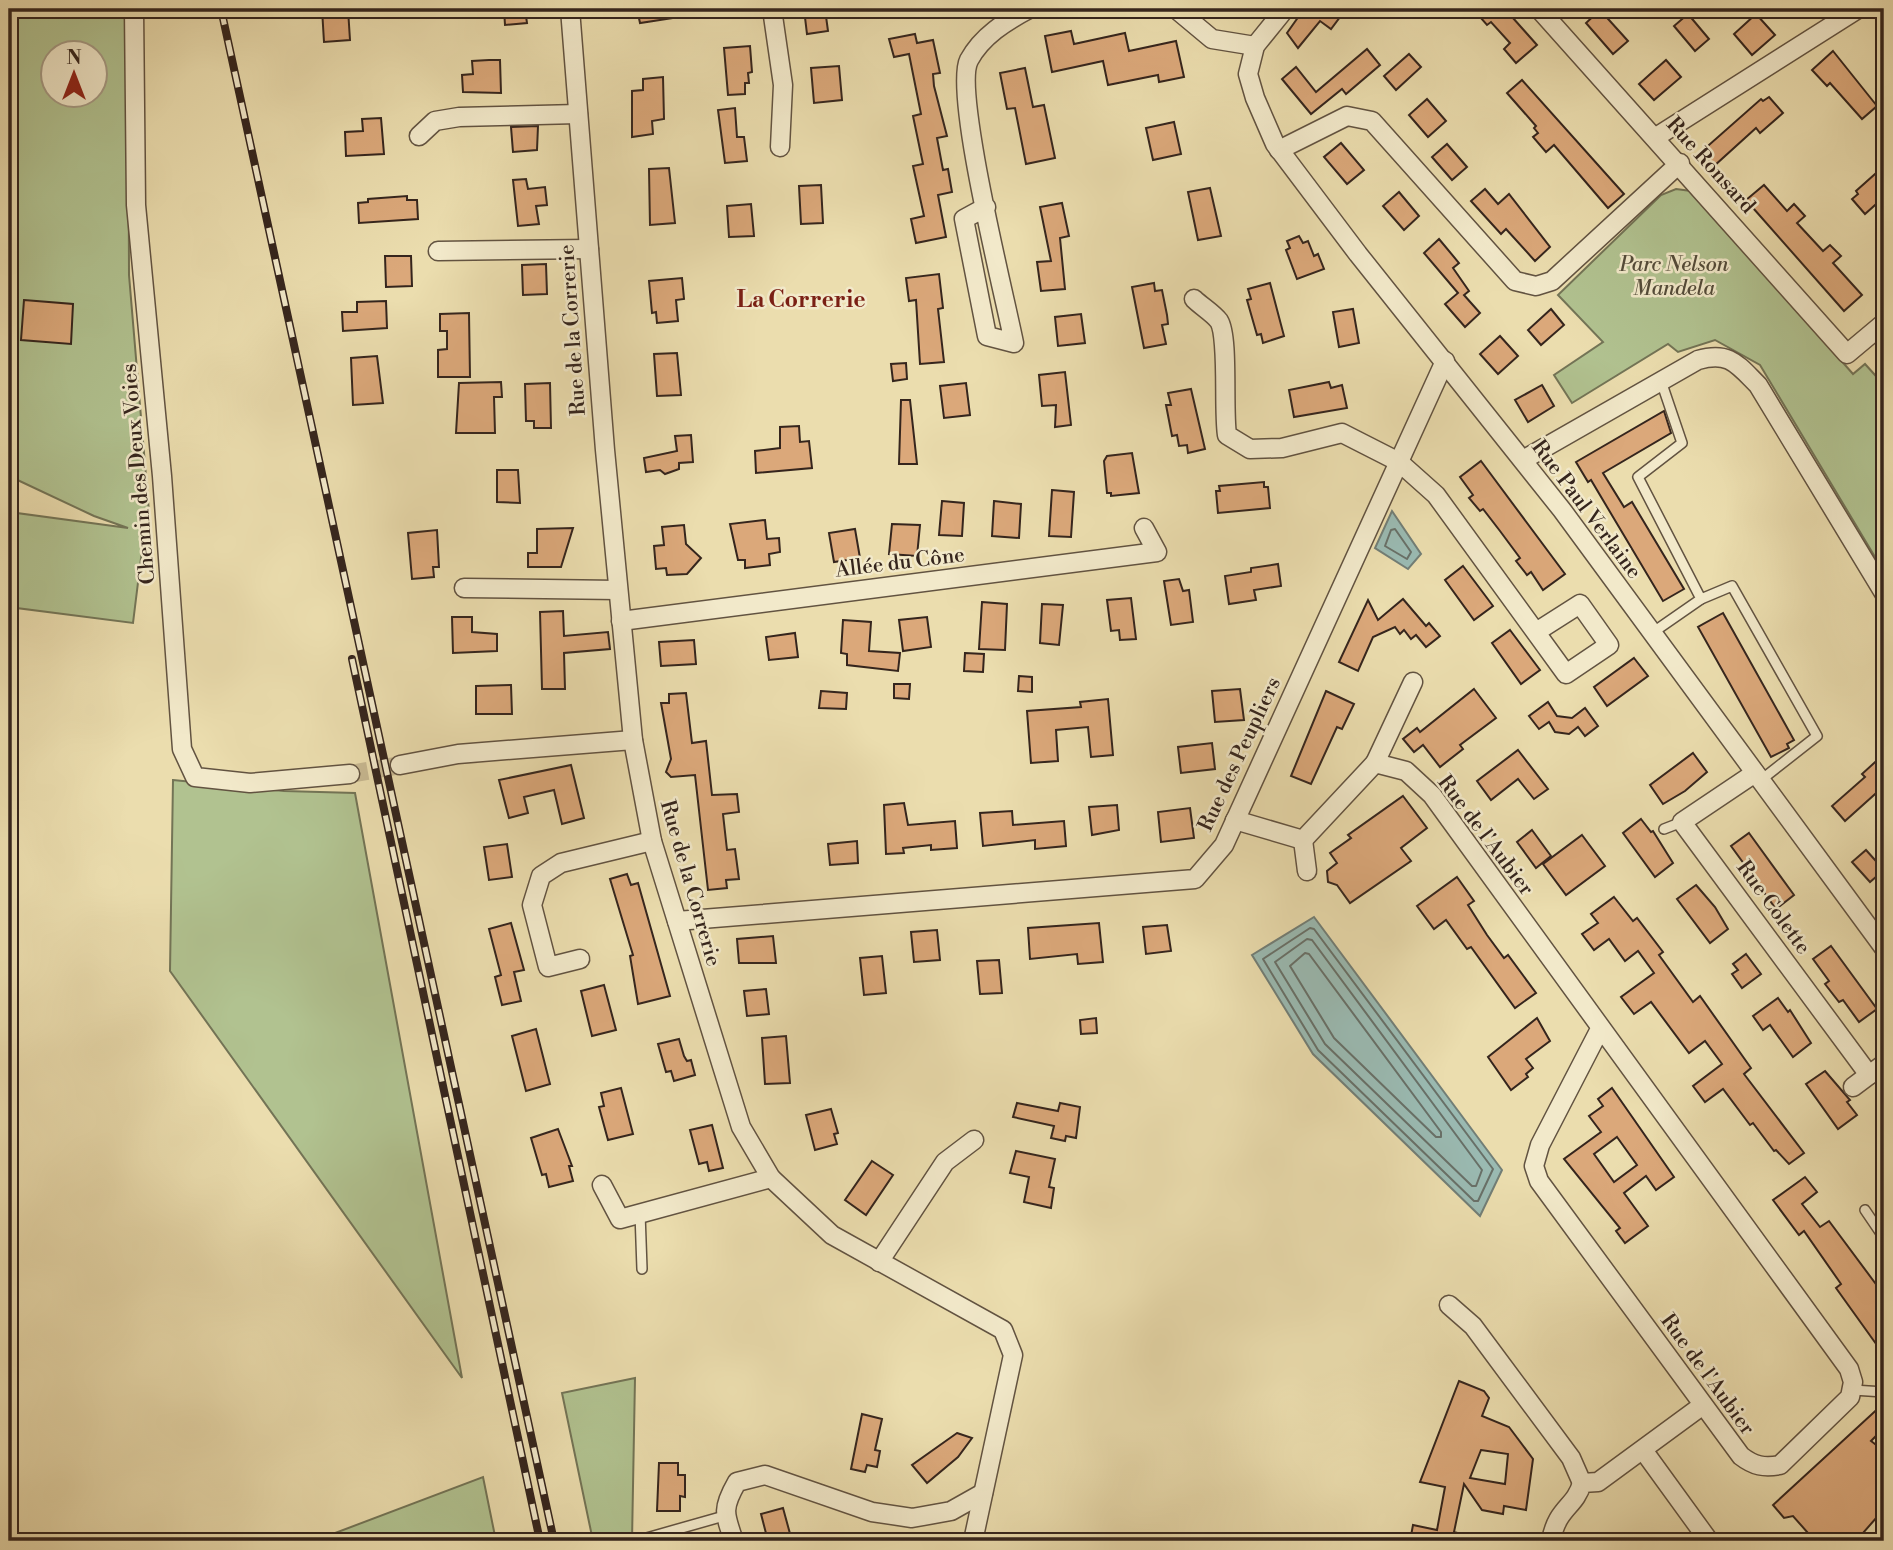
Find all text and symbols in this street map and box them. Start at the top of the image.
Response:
north arrow [38,38,108,108]
text: N [66,46,82,70]
street label: Rue Ronsard [1660,112,1760,219]
street label: Rue de la Correrie [554,243,592,416]
park label: Parc Nelson Mandela [1618,252,1729,302]
district label: La Correrie [736,286,866,314]
street label: Chemin des Deux Voies [116,363,162,585]
street label: Rue Paul Verlaine [1525,435,1647,584]
street label: Allée du Cône [833,542,966,584]
street label: Rue des Peupliers [1193,673,1287,836]
street label: Rue de l'Aubier [1431,770,1539,901]
street label: Rue de la Correrie [654,797,726,969]
street label: Rue Colette [1730,856,1816,960]
street label: Rue de l'Aubier [1654,1309,1760,1440]

